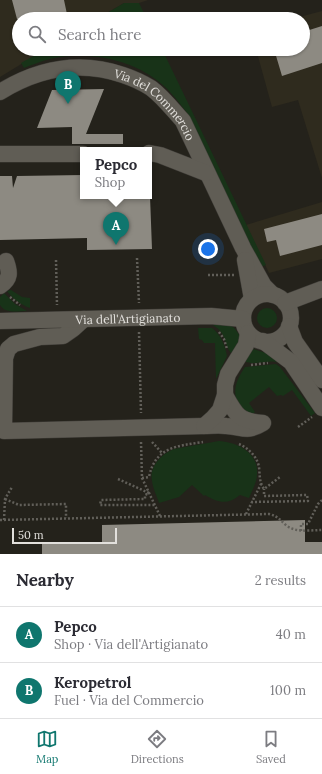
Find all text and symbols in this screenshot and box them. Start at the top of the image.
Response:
search box [12,12,310,56]
icon: search [26,23,48,45]
text: Search here [58,25,141,44]
street label: Via del Commercio [112,65,198,143]
pin: B [55,71,81,104]
popup [80,147,152,199]
text: Pepco [95,155,137,174]
text: Shop [95,174,125,191]
pin: A [103,212,129,245]
your location [198,239,218,259]
street label: Via dell'Artigianato [74,309,181,327]
scale bar [12,526,117,545]
text: 50 m [18,528,44,542]
text: Nearby [16,569,74,591]
text: 2 results [255,572,306,589]
text: Pepco [54,617,97,636]
text: A [25,626,33,643]
text: 40 m [276,626,306,643]
text: Shop · Via dell'Artigianato [54,636,208,653]
text: Keropetrol [54,673,131,692]
text: B [25,682,33,699]
text: 100 m [270,682,306,699]
text: Fuel · Via del Commercio [54,692,204,709]
tab: Map [36,728,58,766]
tab: Directions [131,728,184,766]
tab: Saved [256,728,286,766]

